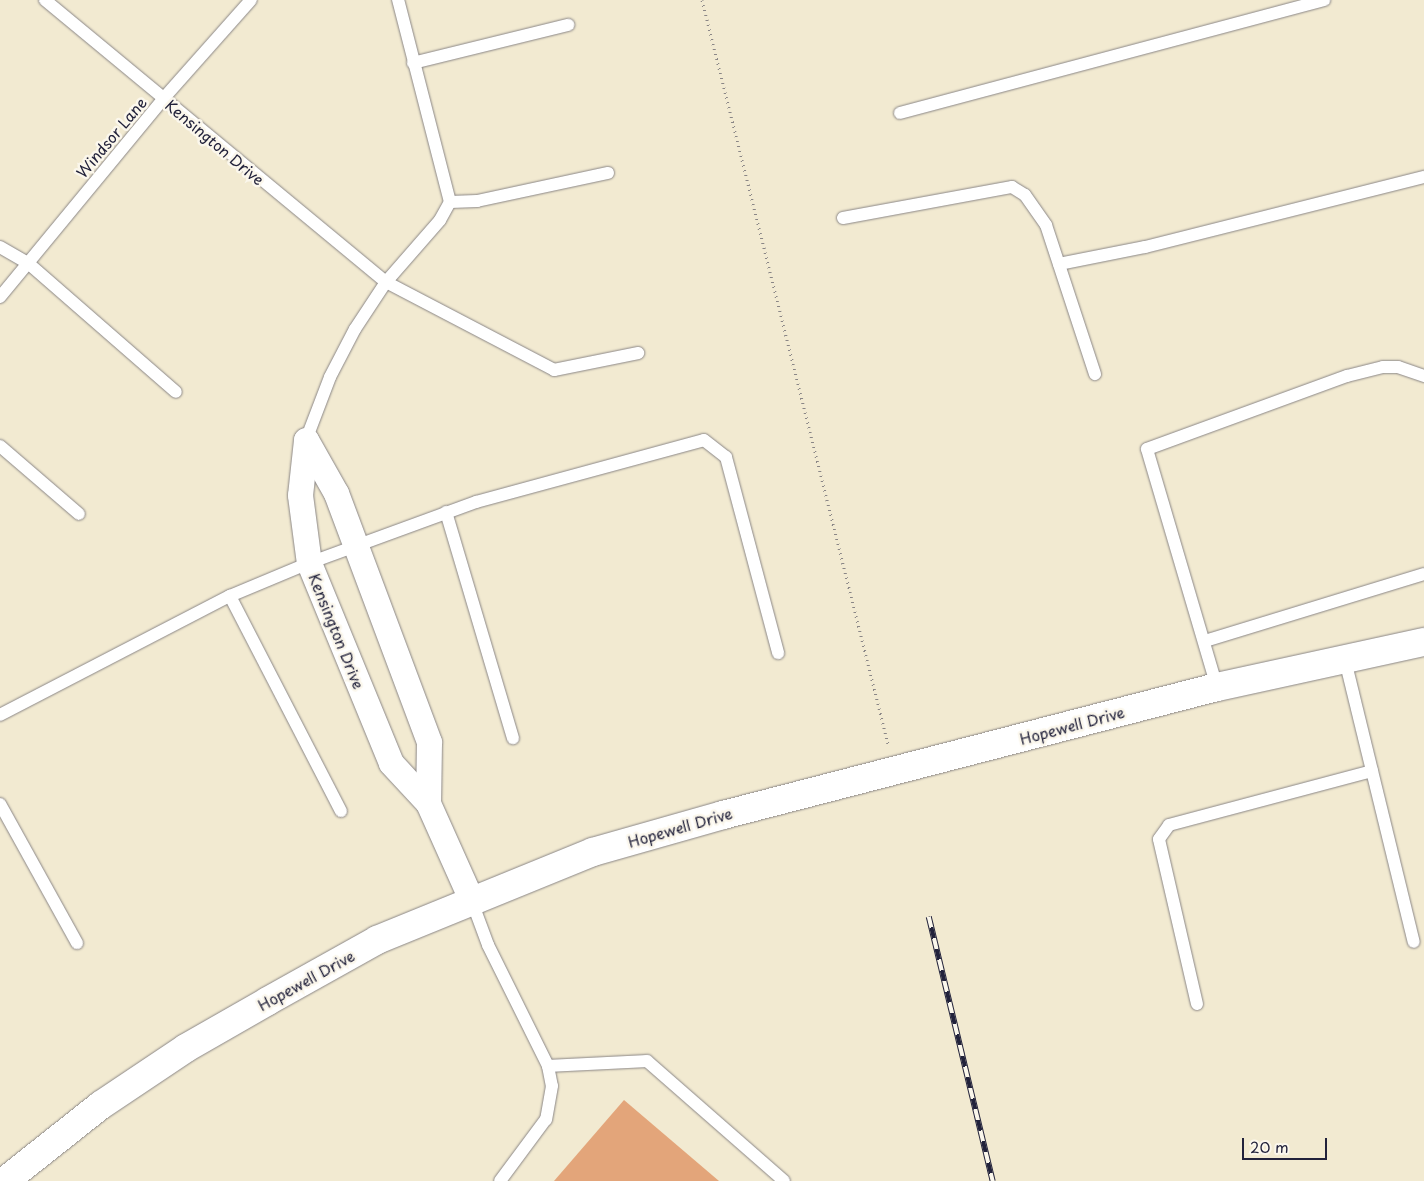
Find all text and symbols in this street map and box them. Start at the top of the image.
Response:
street label: Windsor Lane [72,93,150,181]
street label: Kensington Drive [162,96,268,188]
street label: Kensington Drive [306,571,368,691]
street label: Hopewell Drive [1017,702,1127,748]
street label: Hopewell Drive [625,803,735,851]
street label: Hopewell Drive [254,946,358,1014]
scale bar [1244,1128,1329,1160]
text: 20 m [1250,1135,1289,1158]

